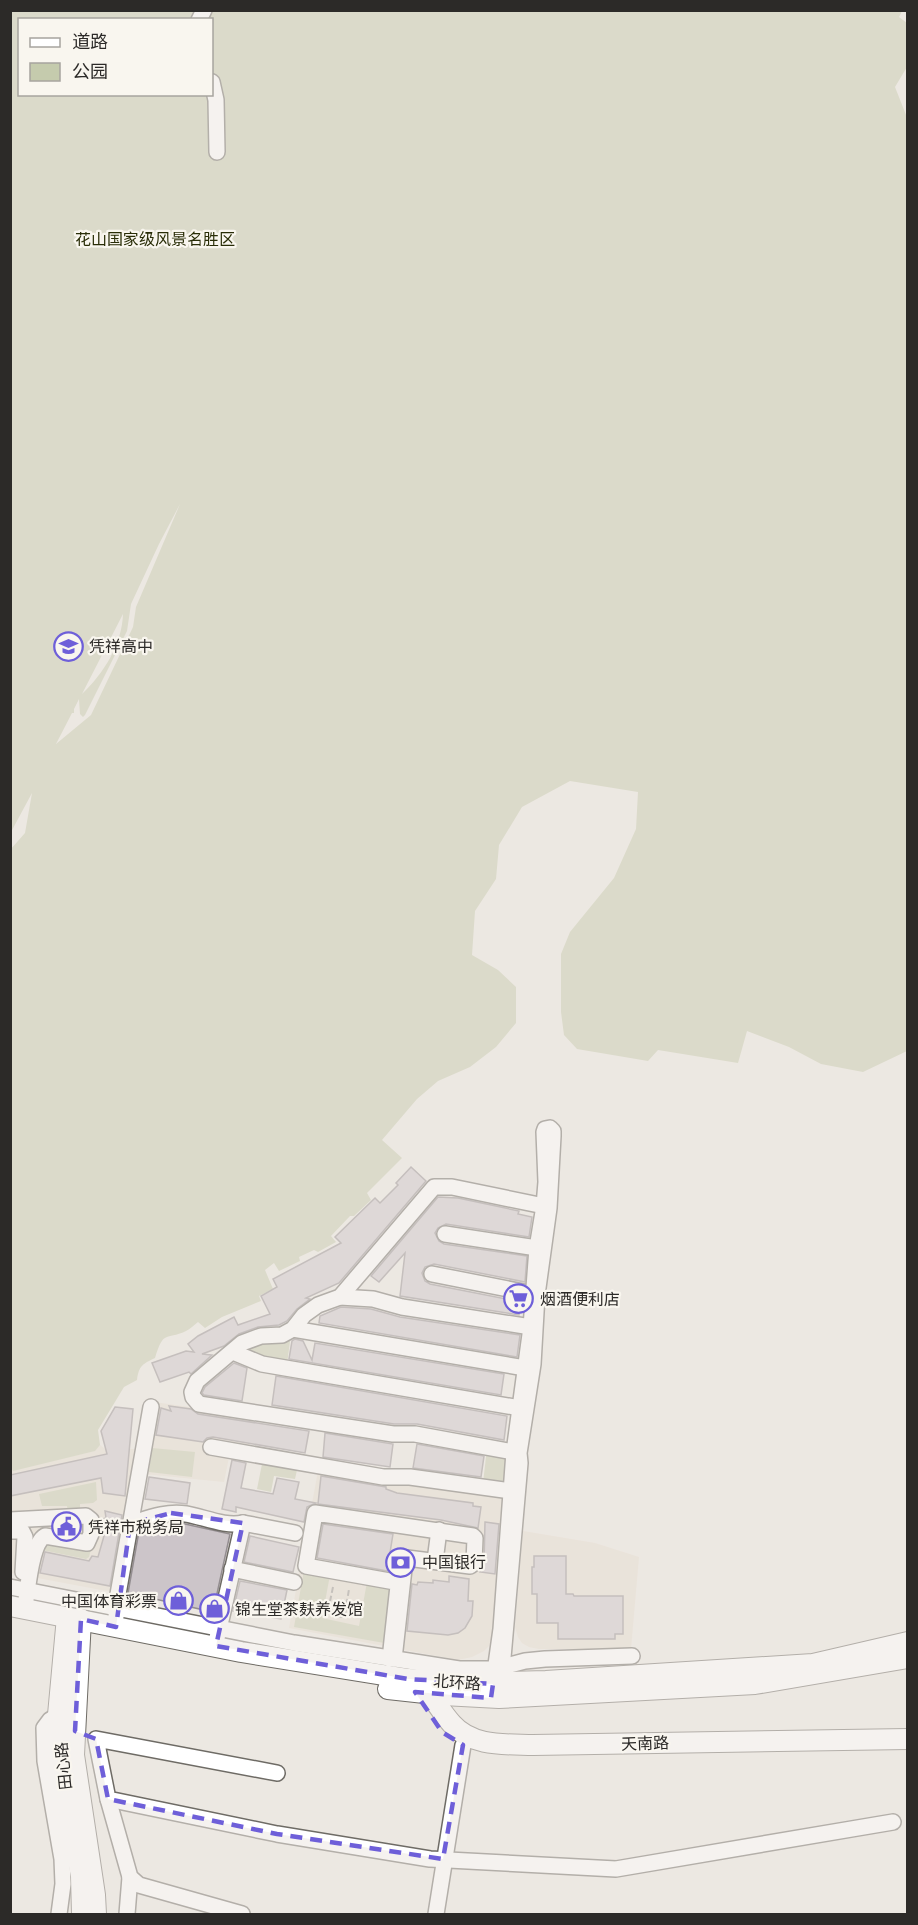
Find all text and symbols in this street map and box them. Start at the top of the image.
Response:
legend [18,18,213,96]
text: 道路 [72,31,108,52]
text: 公园 [72,61,108,82]
park label: 花山国家级风景名胜区 [75,230,235,249]
school or university icon: 凭祥高中 [52,630,84,662]
place label: 凭祥高中 [89,637,153,656]
supermarket icon: 烟酒便利店 [503,1283,535,1315]
place label: 烟酒便利店 [540,1290,620,1309]
public building icon: 凭祥市税务局 [51,1511,83,1543]
place label: 凭祥市税务局 [88,1518,184,1537]
bank icon: 中国银行 [385,1546,417,1578]
place label: 中国银行 [422,1553,486,1572]
shop icon: 中国体育彩票 [162,1585,194,1617]
place label: 中国体育彩票 [61,1592,157,1611]
shop icon: 锦生堂茶麸养发馆 [198,1593,230,1625]
place label: 锦生堂茶麸养发馆 [235,1600,363,1619]
street label: 北环路 [432,1671,482,1694]
street label: 天南路 [621,1733,669,1754]
street label: 田心路 [52,1741,75,1791]

